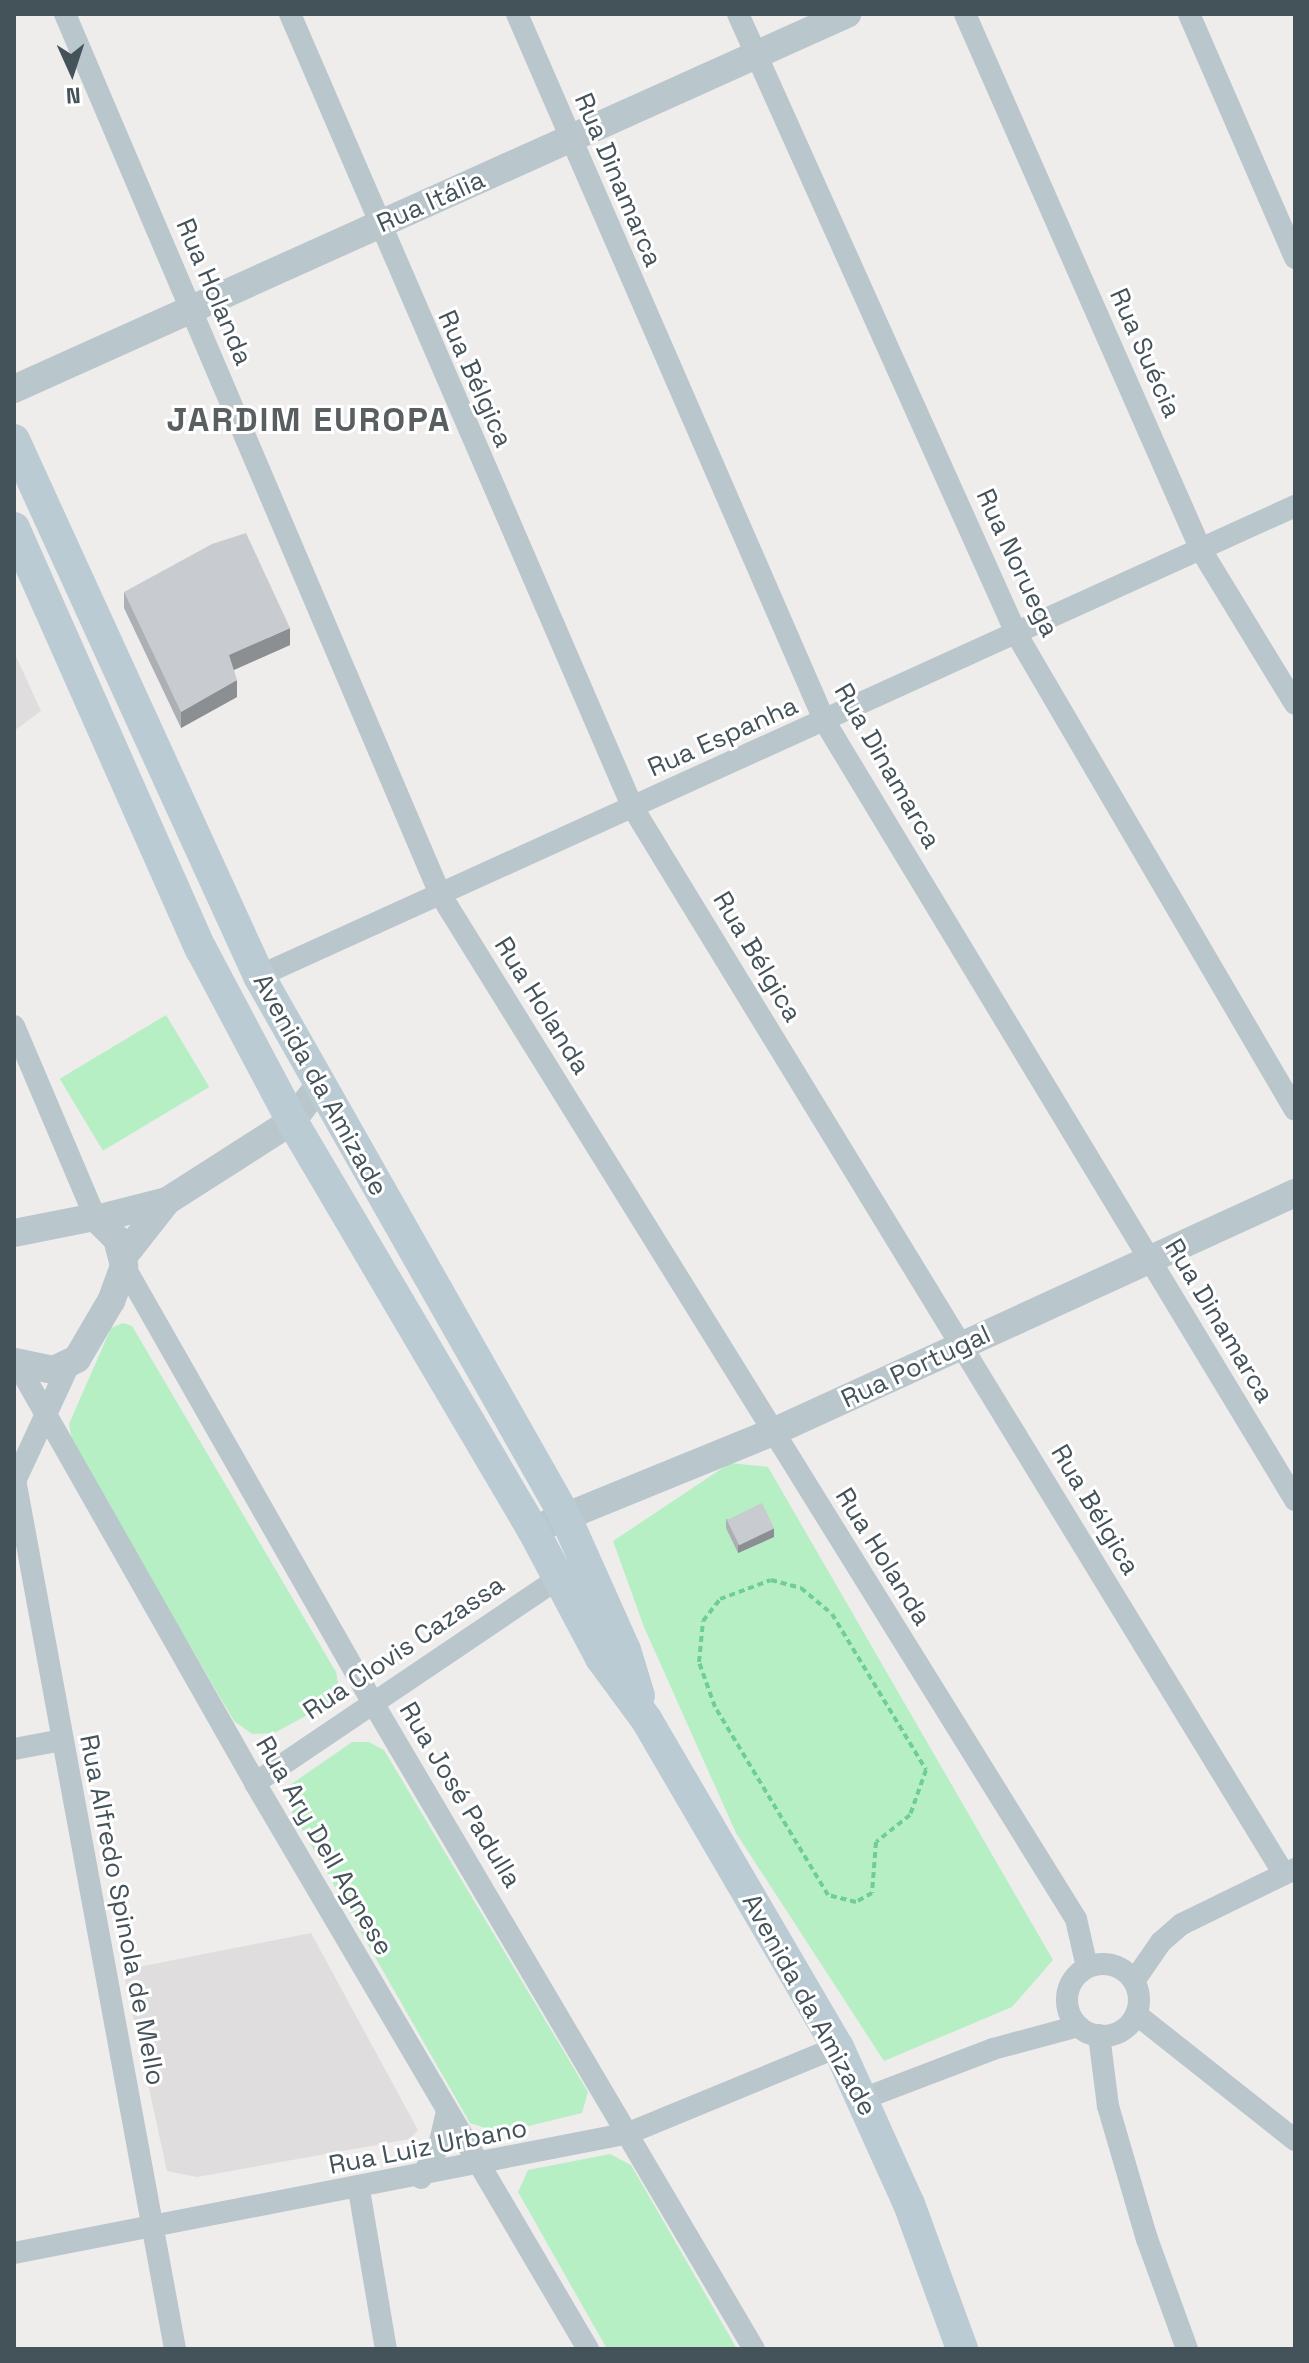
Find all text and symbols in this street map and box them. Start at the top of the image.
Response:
north arrow [32,32,112,112]
text: N [65,82,81,110]
street label: Rua Dinamarca [567,88,669,272]
street label: Rua Itália [372,164,490,240]
street label: Rua Holanda [169,214,259,370]
street label: Rua Suécia [1103,284,1187,422]
street label: Rua Bélgica [431,306,519,452]
district label: JARDIM EUROPA [166,400,452,440]
street label: Rua Noruega [969,484,1065,642]
street label: Rua Dinamarca [827,678,947,854]
street label: Rua Espanha [643,690,803,784]
street label: Rua Bélgica [706,886,808,1028]
street label: Rua Holanda [487,932,597,1080]
street label: Avenida da Amizade [246,968,394,1202]
street label: Rua Dinamarca [1158,1233,1280,1409]
street label: Rua Portugal [836,1319,996,1415]
street label: Rua Bélgica [1044,1439,1146,1581]
street label: Rua Holanda [828,1483,938,1631]
street label: Rua Clovis Cazassa [298,1569,510,1727]
street label: Rua José Padulla [392,1697,528,1893]
street label: Rua Ary Dell Agnese [248,1731,400,1961]
street label: Rua Alfredo Spinola de Mello [73,1732,171,2088]
street label: Avenida da Amizade [735,1888,883,2122]
street label: Rua Luiz Urbano [326,2112,530,2182]

